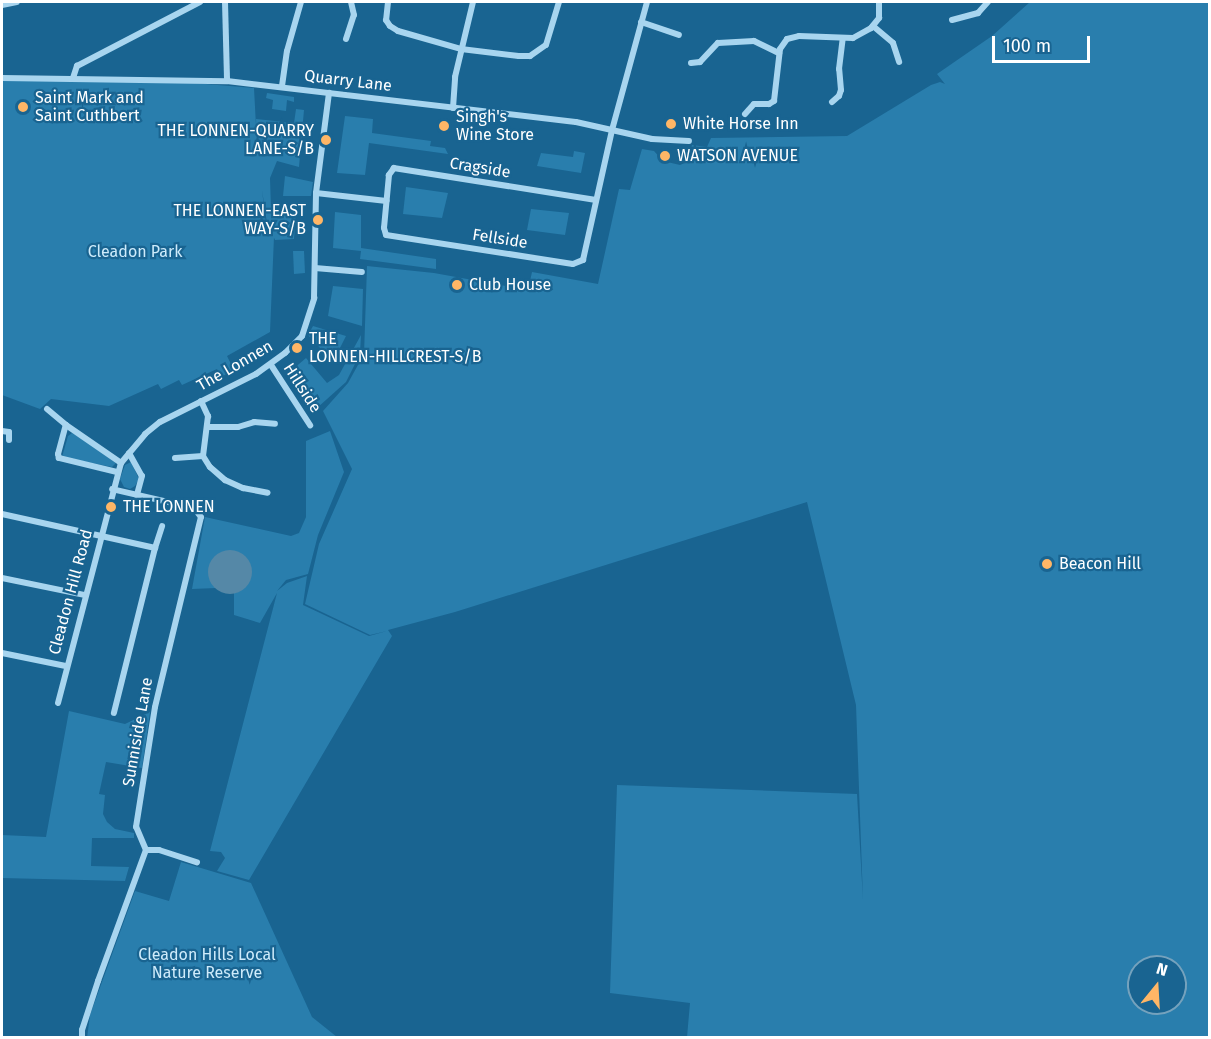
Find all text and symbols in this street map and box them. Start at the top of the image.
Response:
scale bar [995,24,1092,62]
text: 100 m [1003,35,1051,57]
street label: Quarry Lane [303,66,393,96]
place label: Saint Mark and Saint Cuthbert [35,88,144,126]
marker: Saint Mark and Saint Cuthbert [16,100,30,114]
place label: Singh's Wine Store [456,107,534,145]
place label: White Horse Inn [683,114,799,134]
marker: White Horse Inn [664,117,678,131]
marker: Singh's Wine Store [437,119,451,133]
place label: THE LONNEN-QUARRY LANE-S/B [158,121,314,159]
marker: THE LONNEN-QUARRY LANE-S/B [319,133,333,147]
place label: WATSON AVENUE [677,146,798,166]
marker: WATSON AVENUE [658,149,672,163]
street label: Cragside [448,154,512,182]
place label: THE LONNEN-EAST WAY-S/B [174,201,306,239]
marker: THE LONNEN-EAST WAY-S/B [311,213,325,227]
street label: Fellside [471,225,529,253]
park label: Cleadon Park [88,242,182,262]
place label: Club House [469,275,551,295]
marker: Club House [450,278,464,292]
place label: THE LONNEN-HILLCREST-S/B [309,329,481,367]
street label: The Lonnen [194,337,276,395]
marker: THE LONNEN-HILLCREST-S/B [290,341,304,355]
street label: Hillside [279,360,325,416]
place label: THE LONNEN [123,497,215,517]
marker: THE LONNEN [104,500,118,514]
street label: Cleadon Hill Road [45,527,97,657]
place label: Beacon Hill [1059,554,1141,574]
marker: Beacon Hill [1040,557,1054,571]
street label: Sunniside Lane [119,676,157,788]
park label: Cleadon Hills Local Nature Reserve [138,945,276,983]
north arrow [1127,955,1187,1015]
text: N [1154,959,1170,980]

